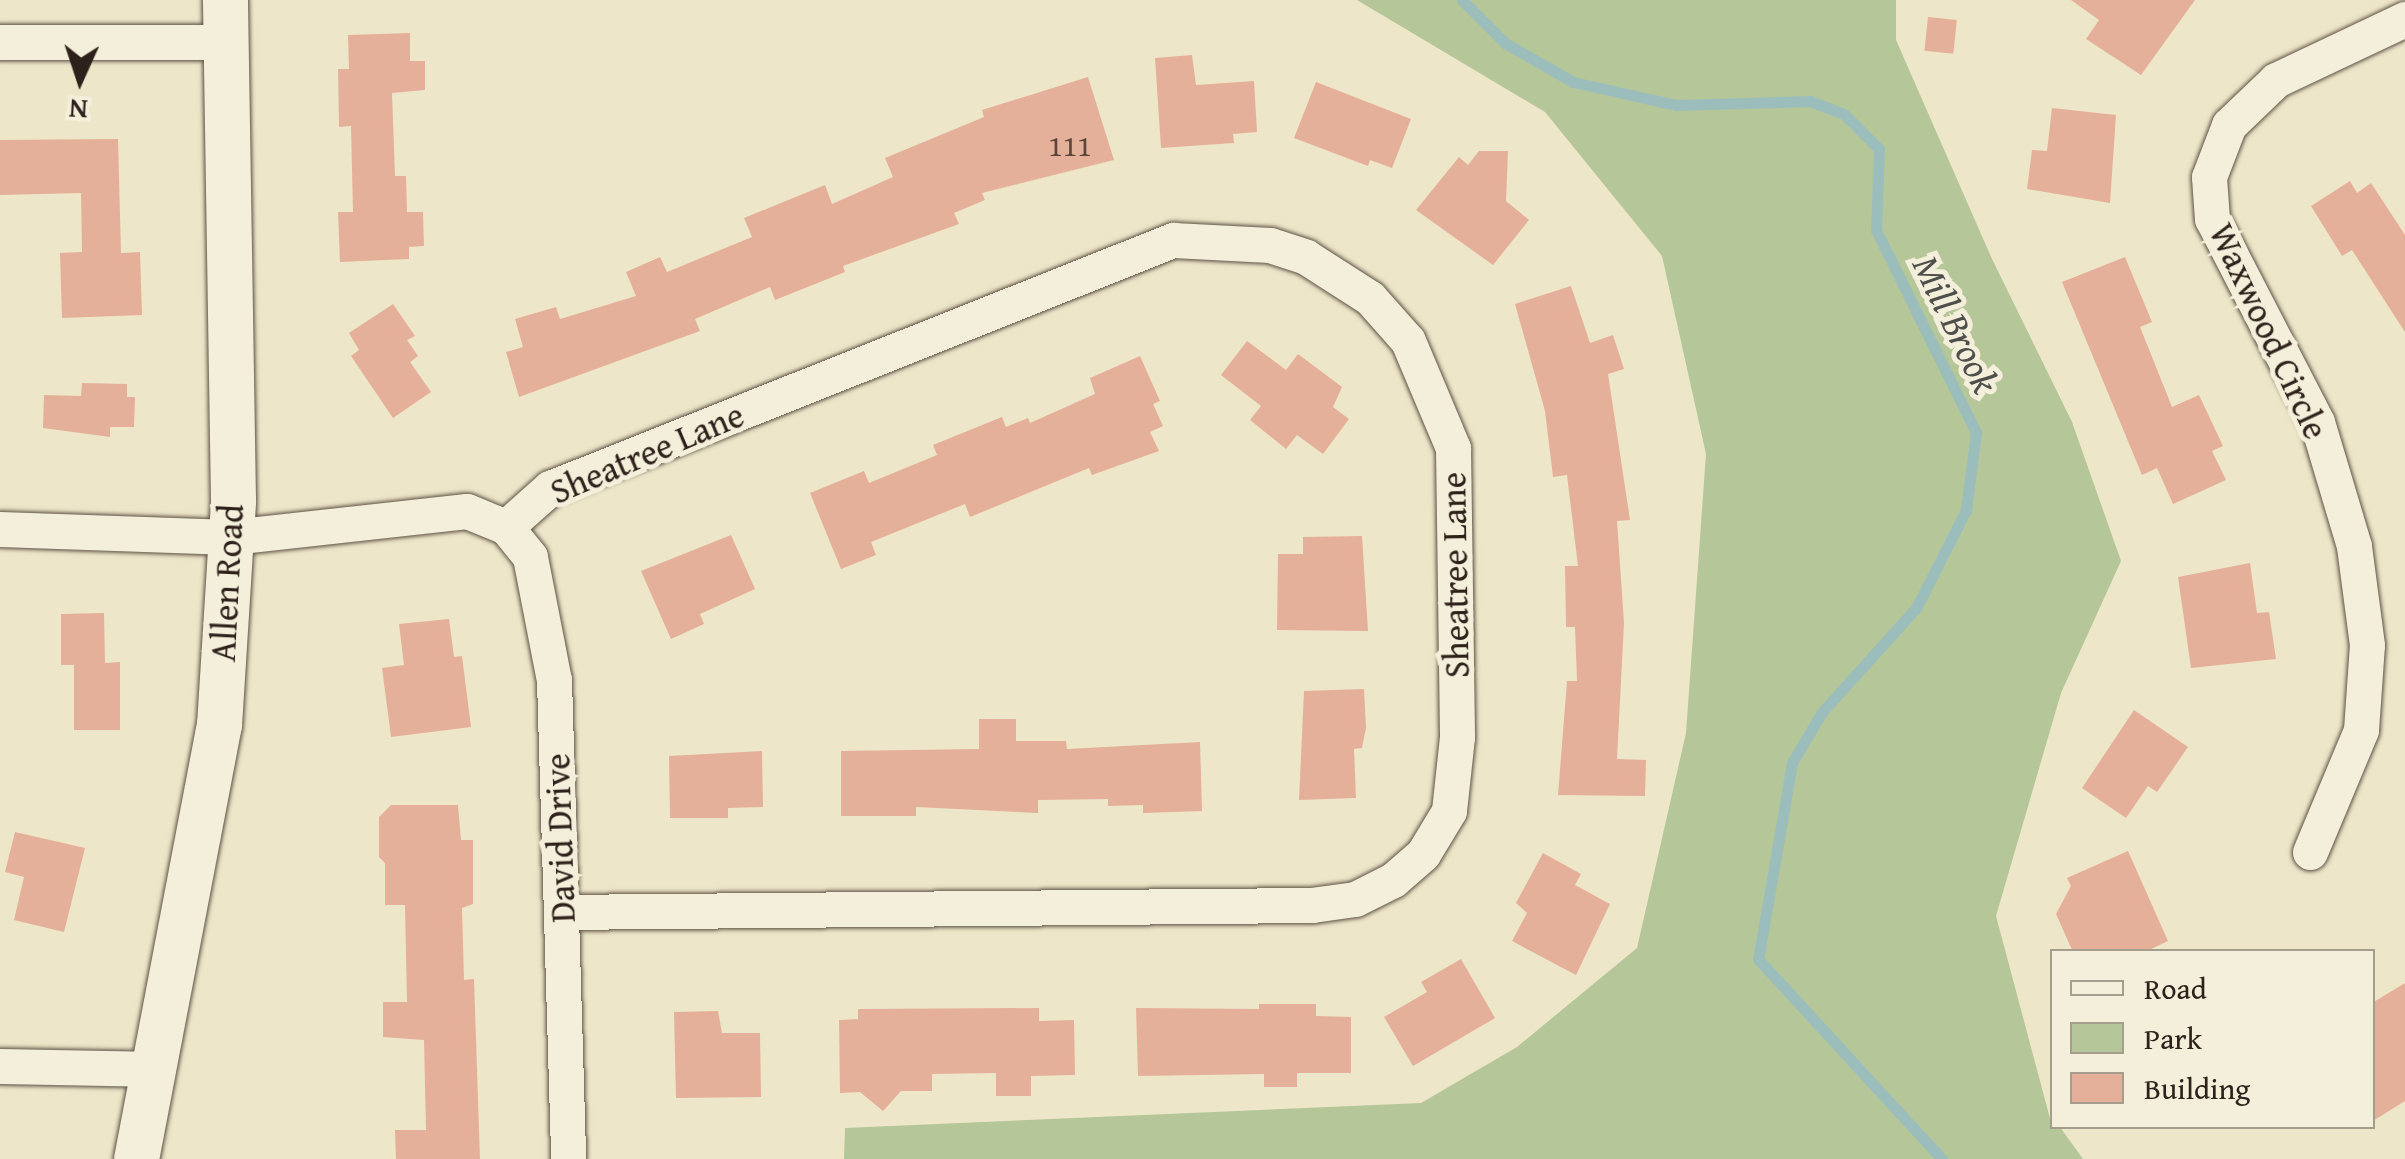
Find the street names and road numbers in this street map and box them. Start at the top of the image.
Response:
street label: Waxwood Circle [2201,216,2337,446]
street label: Sheatree Lane [544,393,750,513]
street label: Sheatree Lane [1432,472,1478,678]
street label: Allen Road [202,503,252,663]
street label: David Drive [536,753,584,923]

